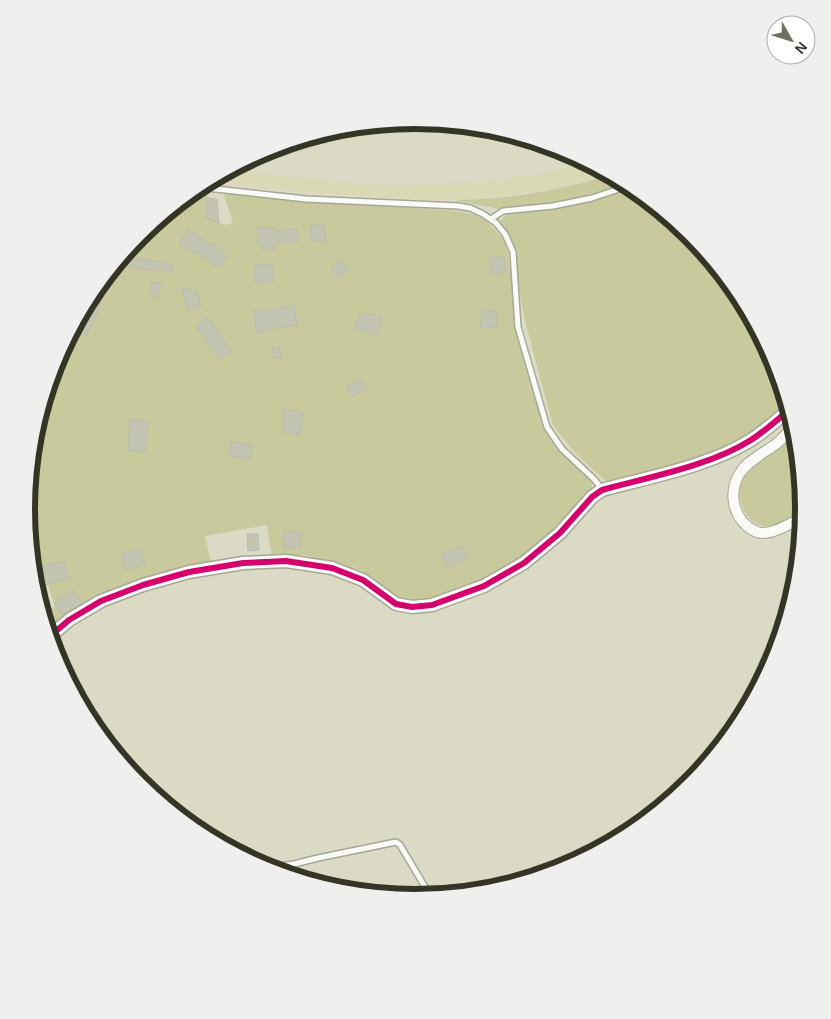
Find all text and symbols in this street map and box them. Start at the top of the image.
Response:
north arrow [766,15,816,65]
text: N [792,39,811,57]

